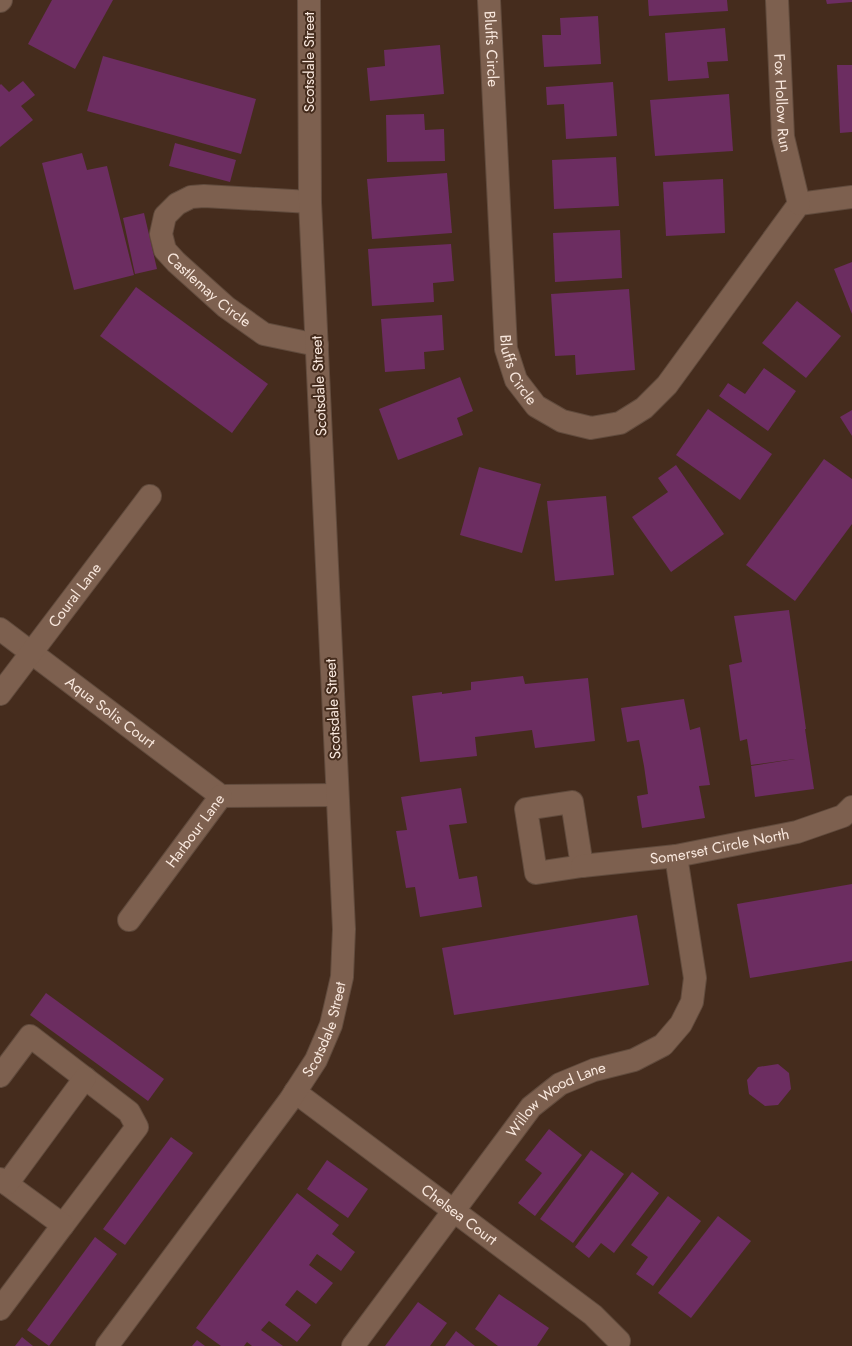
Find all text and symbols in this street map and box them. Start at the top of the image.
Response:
street label: Bluffs Circle [479,10,504,88]
street label: Scotsdale Street [298,11,320,112]
street label: Fox Hollow Run [768,53,797,154]
street label: Castlemay Circle [161,247,256,333]
street label: Bluffs Circle [494,334,543,410]
street label: Scotsdale Street [305,335,333,437]
street label: Coural Lane [43,558,107,632]
street label: Scotsdale Street [319,658,347,760]
street label: Aqua Solis Court [61,671,160,754]
street label: Harbour Lane [160,789,230,872]
street label: Somerset Circle North [649,823,791,870]
street label: Scotsdale Street [297,979,352,1082]
street label: Willow Wood Lane [501,1056,608,1142]
street label: Chelsea Court [417,1179,502,1251]

